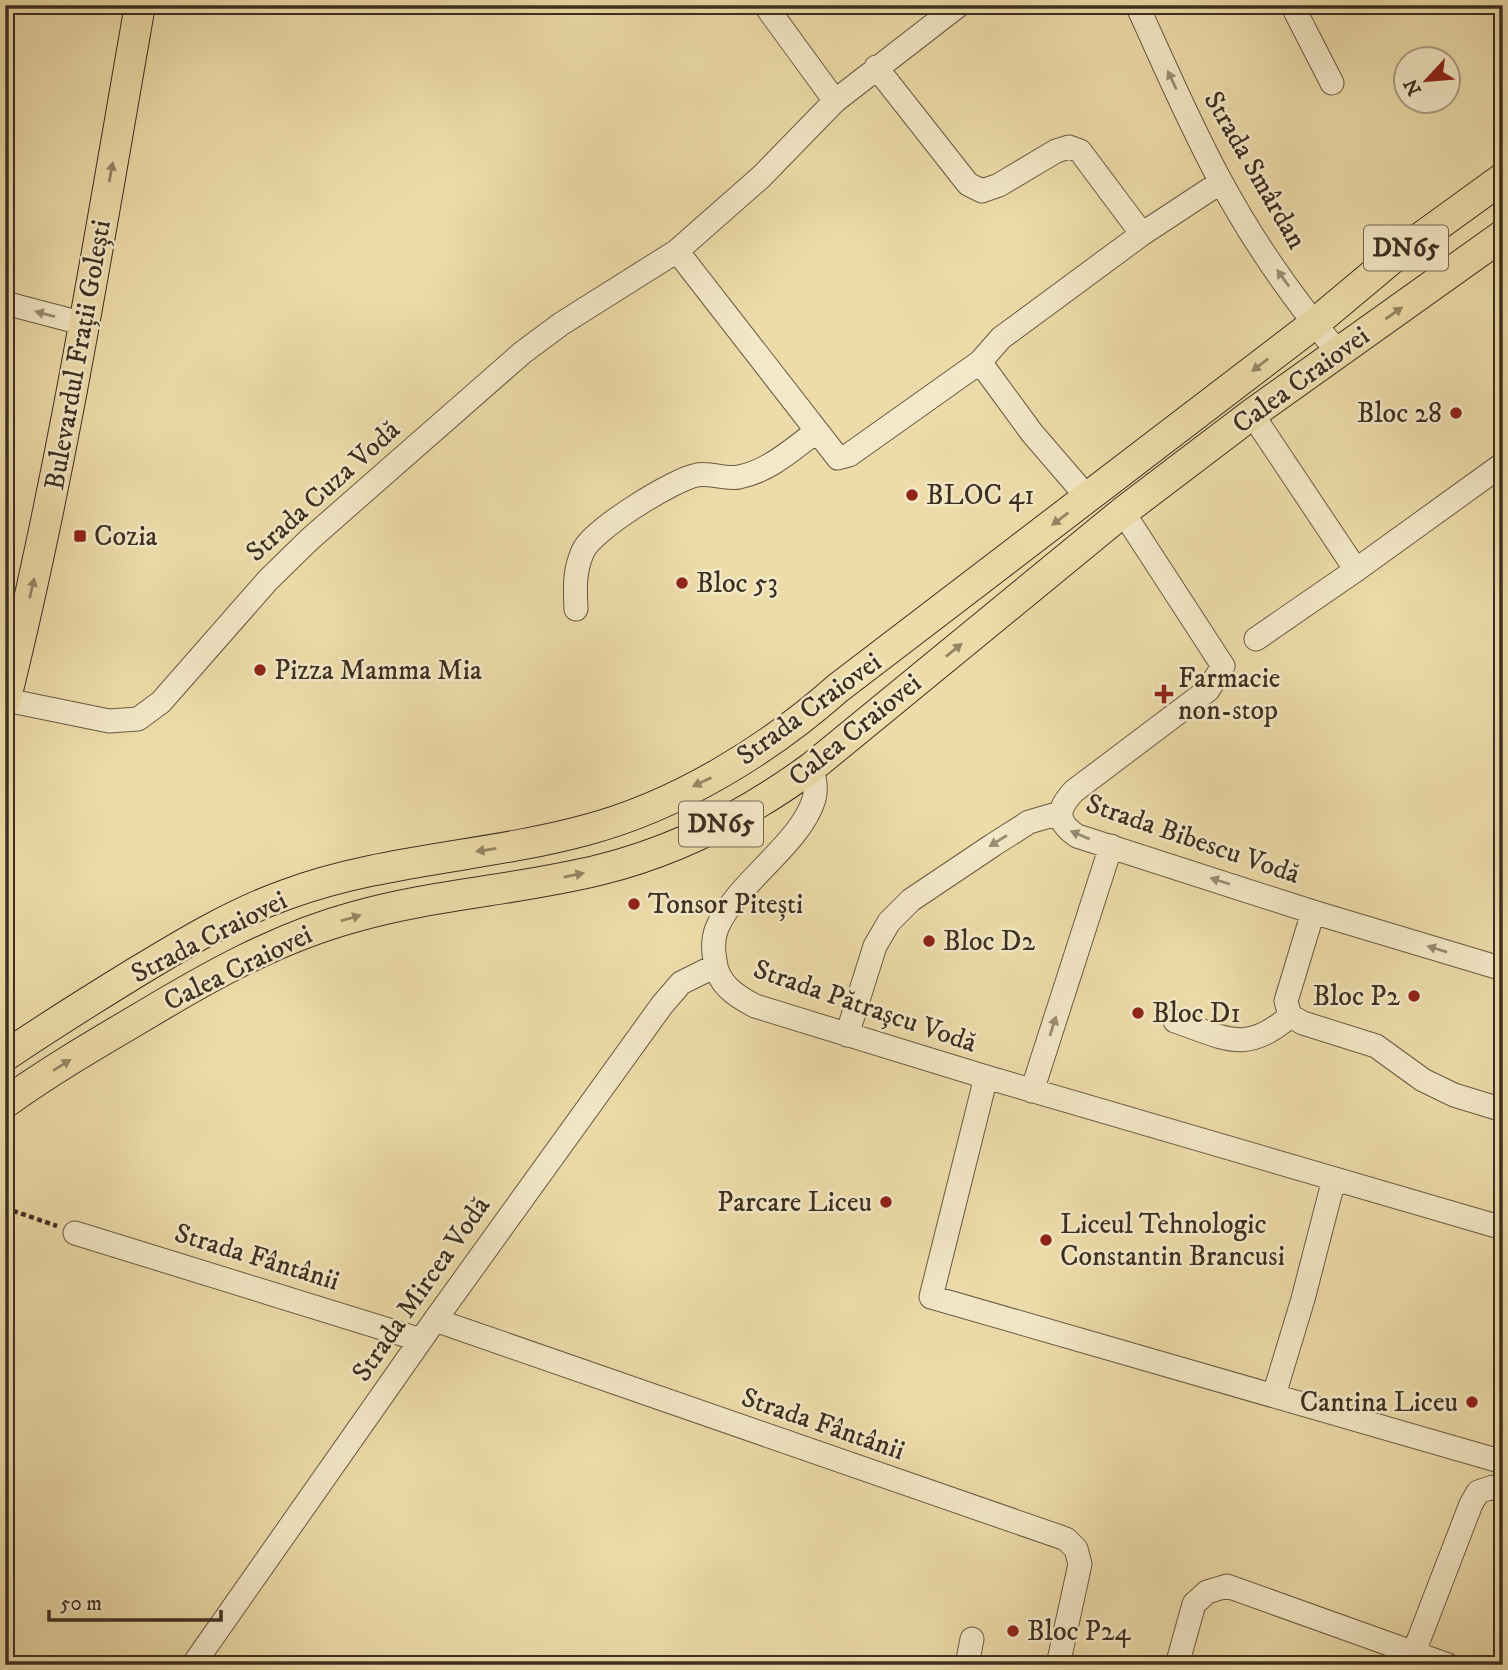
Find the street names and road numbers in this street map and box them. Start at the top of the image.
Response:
street label: Strada Smârdan [1196,85,1314,255]
street label: Bulevardul Frații Golești [37,217,119,493]
road number: DN65 [1364,226,1448,270]
street label: Calea Craiovei [1226,319,1376,441]
street label: Strada Cuza Vodă [239,412,408,569]
street label: Strada Craiovei [730,645,888,773]
street label: Calea Craiovei [781,666,929,794]
street label: Strada Bibescu Vodă [1081,786,1305,892]
road number: DN65 [679,802,763,846]
street label: Strada Craiovei [125,883,293,991]
street label: Calea Craiovei [158,917,318,1019]
street label: Strada Pătrașcu Vodă [749,951,981,1061]
street label: Strada Mircea Vodă [344,1190,498,1388]
street label: Strada Fântânii [170,1215,344,1299]
street label: Strada Fântânii [737,1380,909,1468]

